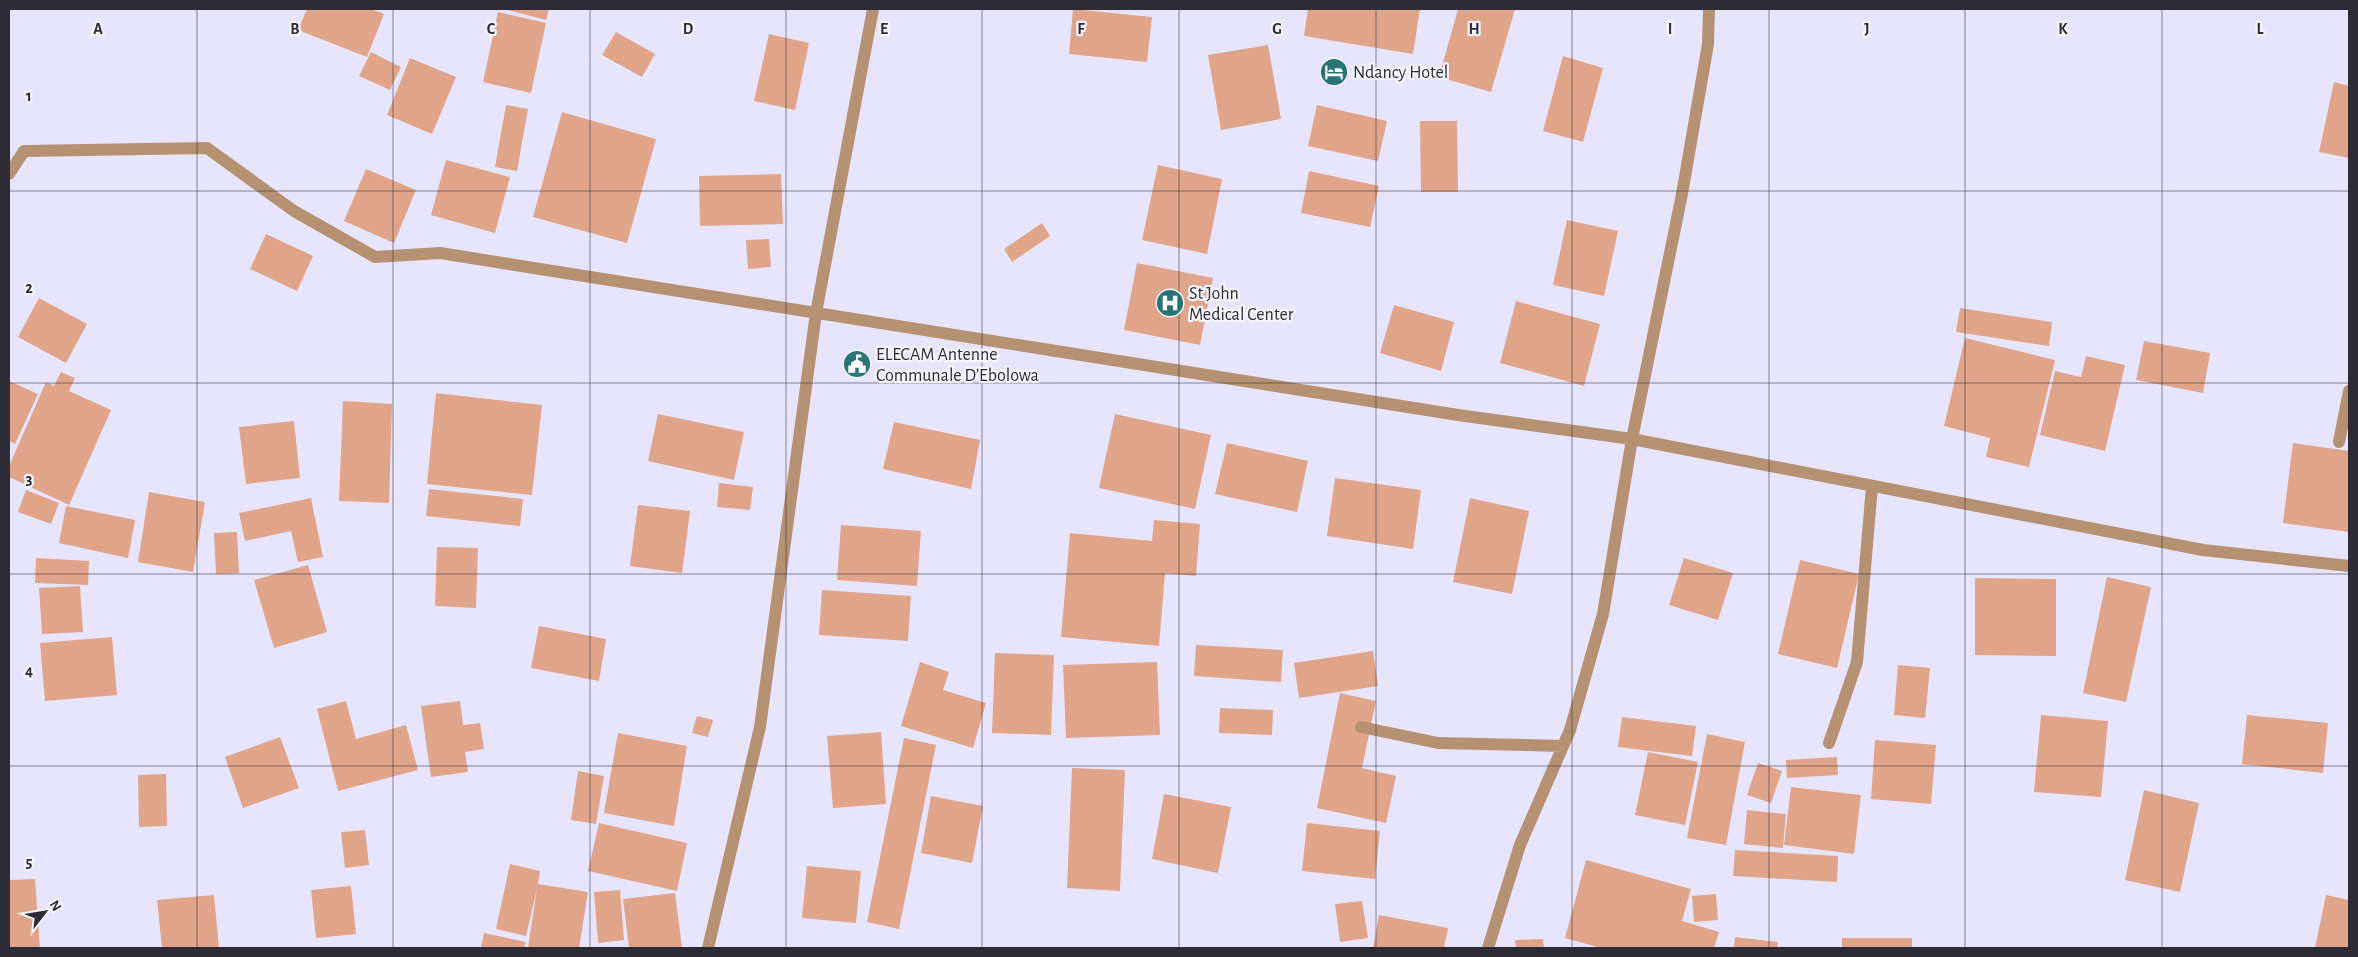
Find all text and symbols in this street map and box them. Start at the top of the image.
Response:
text: A [93,21,103,37]
text: B [290,21,300,37]
text: C [487,21,496,37]
text: D [683,21,694,37]
text: E [880,21,888,37]
text: F [1077,21,1085,37]
text: G [1272,21,1282,37]
text: H [1468,21,1480,37]
text: I [1668,21,1672,37]
text: J [1864,21,1870,37]
text: K [2058,21,2068,37]
text: L [2257,21,2264,37]
hotel icon: Ndancy Hotel [1319,57,1349,87]
place label: Ndancy Hotel [1353,64,1448,82]
text: 1 [26,88,32,104]
text: 2 [25,280,33,296]
place label: St John Medical Center [1189,285,1294,324]
hospital icon: St John Medical Center [1155,288,1185,318]
place label: ELECAM Antenne Communale D’Ebolowa [876,346,1039,385]
public building icon: ELECAM Antenne Communale D’Ebolowa [842,349,872,379]
text: 3 [26,471,33,487]
text: 4 [25,663,33,679]
text: 5 [26,854,33,870]
north arrow [20,887,70,937]
text: N [47,898,64,914]

